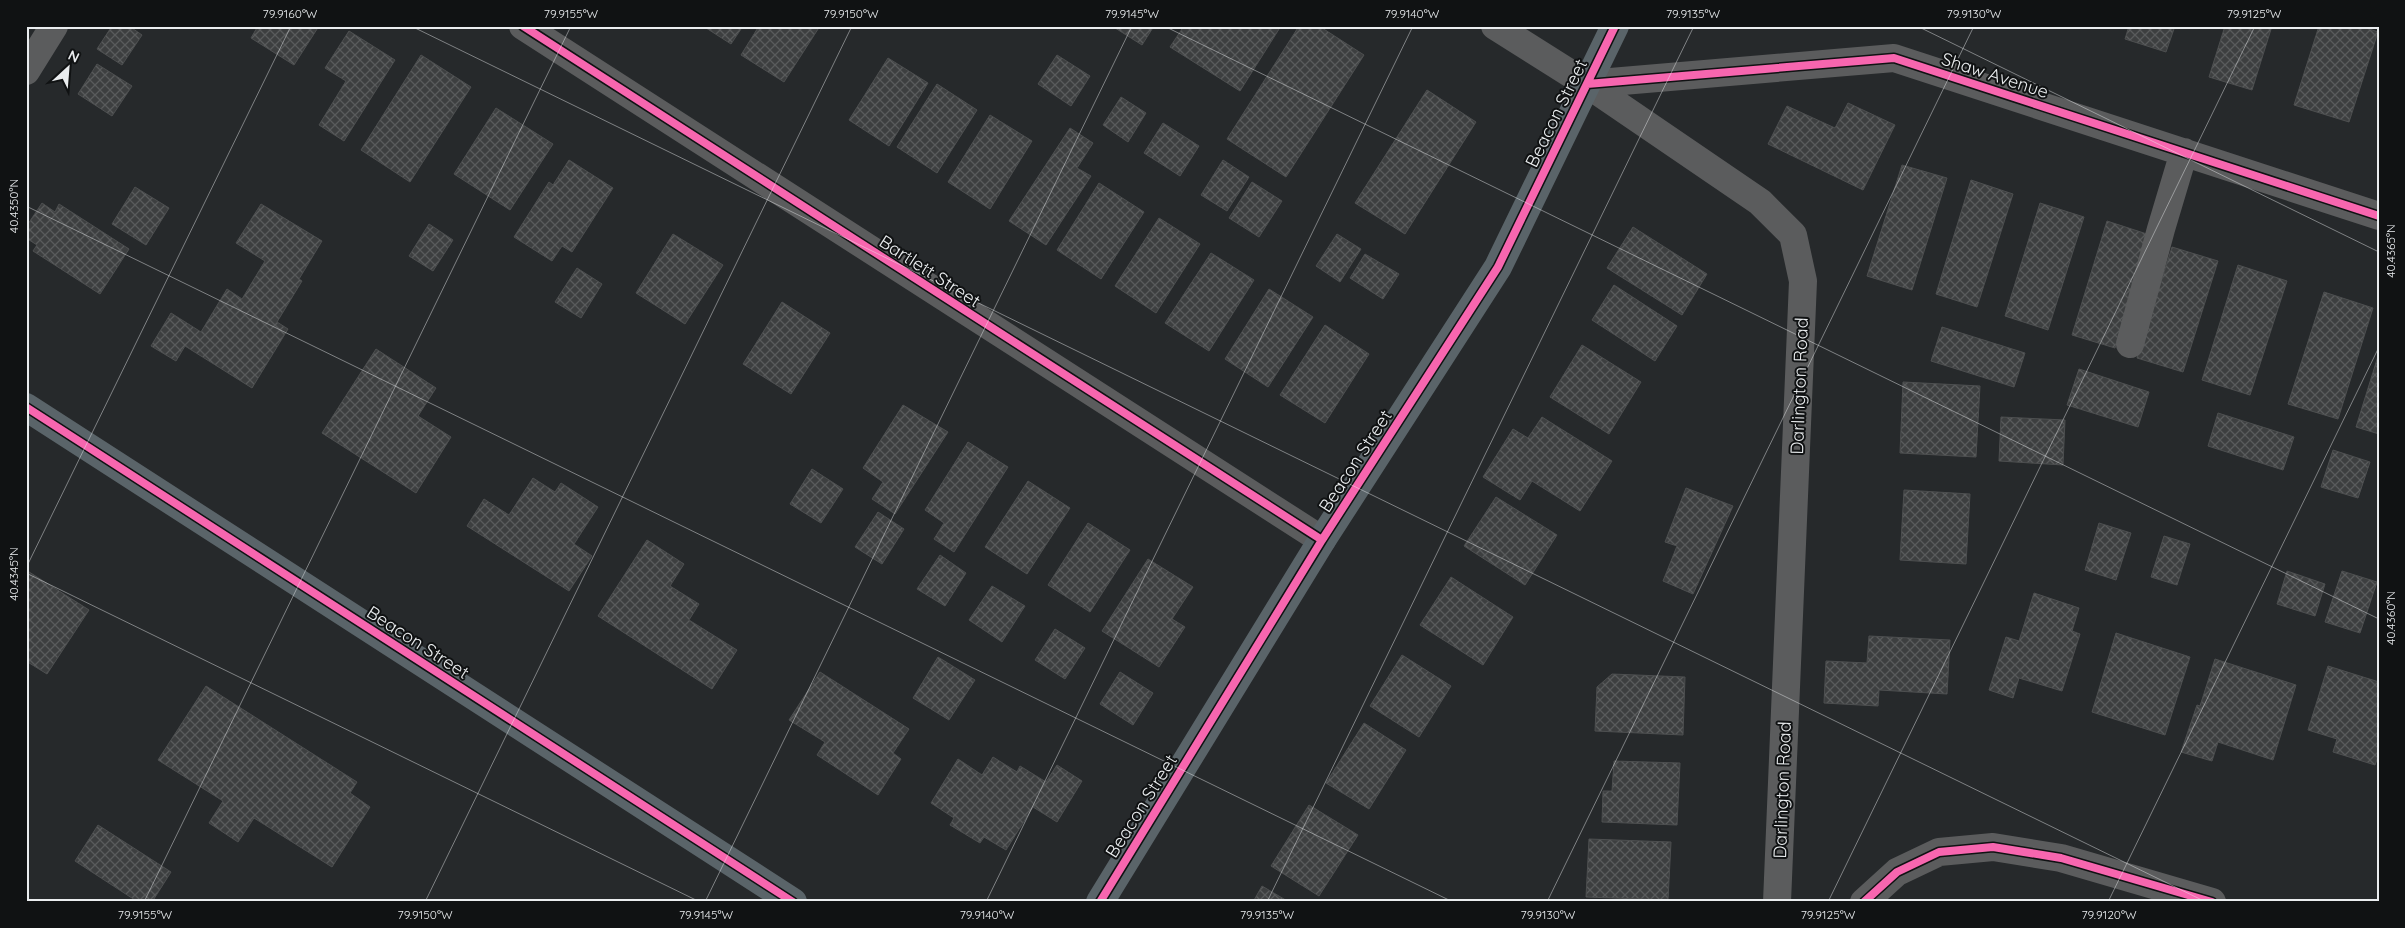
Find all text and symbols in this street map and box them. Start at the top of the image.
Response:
text: 79.9160°W [263,6,318,21]
text: 79.9155°W [544,6,599,21]
text: 79.9150°W [823,6,879,21]
text: 79.9145°W [1105,6,1159,21]
text: 79.9140°W [1385,6,1440,21]
text: 79.9135°W [1666,6,1720,21]
text: 79.9130°W [1947,6,2002,21]
text: 79.9125°W [2227,6,2282,21]
north arrow [42,42,92,92]
text: N [65,46,82,67]
street label: Shaw Avenue [1939,47,2051,103]
street label: Beacon Street [1520,55,1592,171]
text: 40.4350°N [6,179,21,233]
text: 40.4365°N [2383,224,2398,278]
street label: Bartlett Street [875,230,985,312]
street label: Darlington Road [1785,317,1813,455]
street label: Beacon Street [1313,405,1397,517]
text: 40.4345°N [6,547,21,601]
text: 40.4360°N [2383,591,2398,645]
street label: Beacon Street [362,600,474,684]
street label: Darlington Road [1768,721,1796,859]
street label: Beacon Street [1100,750,1182,862]
text: 79.9155°W [118,907,173,922]
text: 79.9150°W [397,907,453,922]
text: 79.9145°W [679,907,733,922]
text: 79.9140°W [960,907,1015,922]
text: 79.9135°W [1240,907,1294,922]
text: 79.9130°W [1521,907,1576,922]
text: 79.9125°W [1801,907,1856,922]
text: 79.9120°W [2081,907,2137,922]

